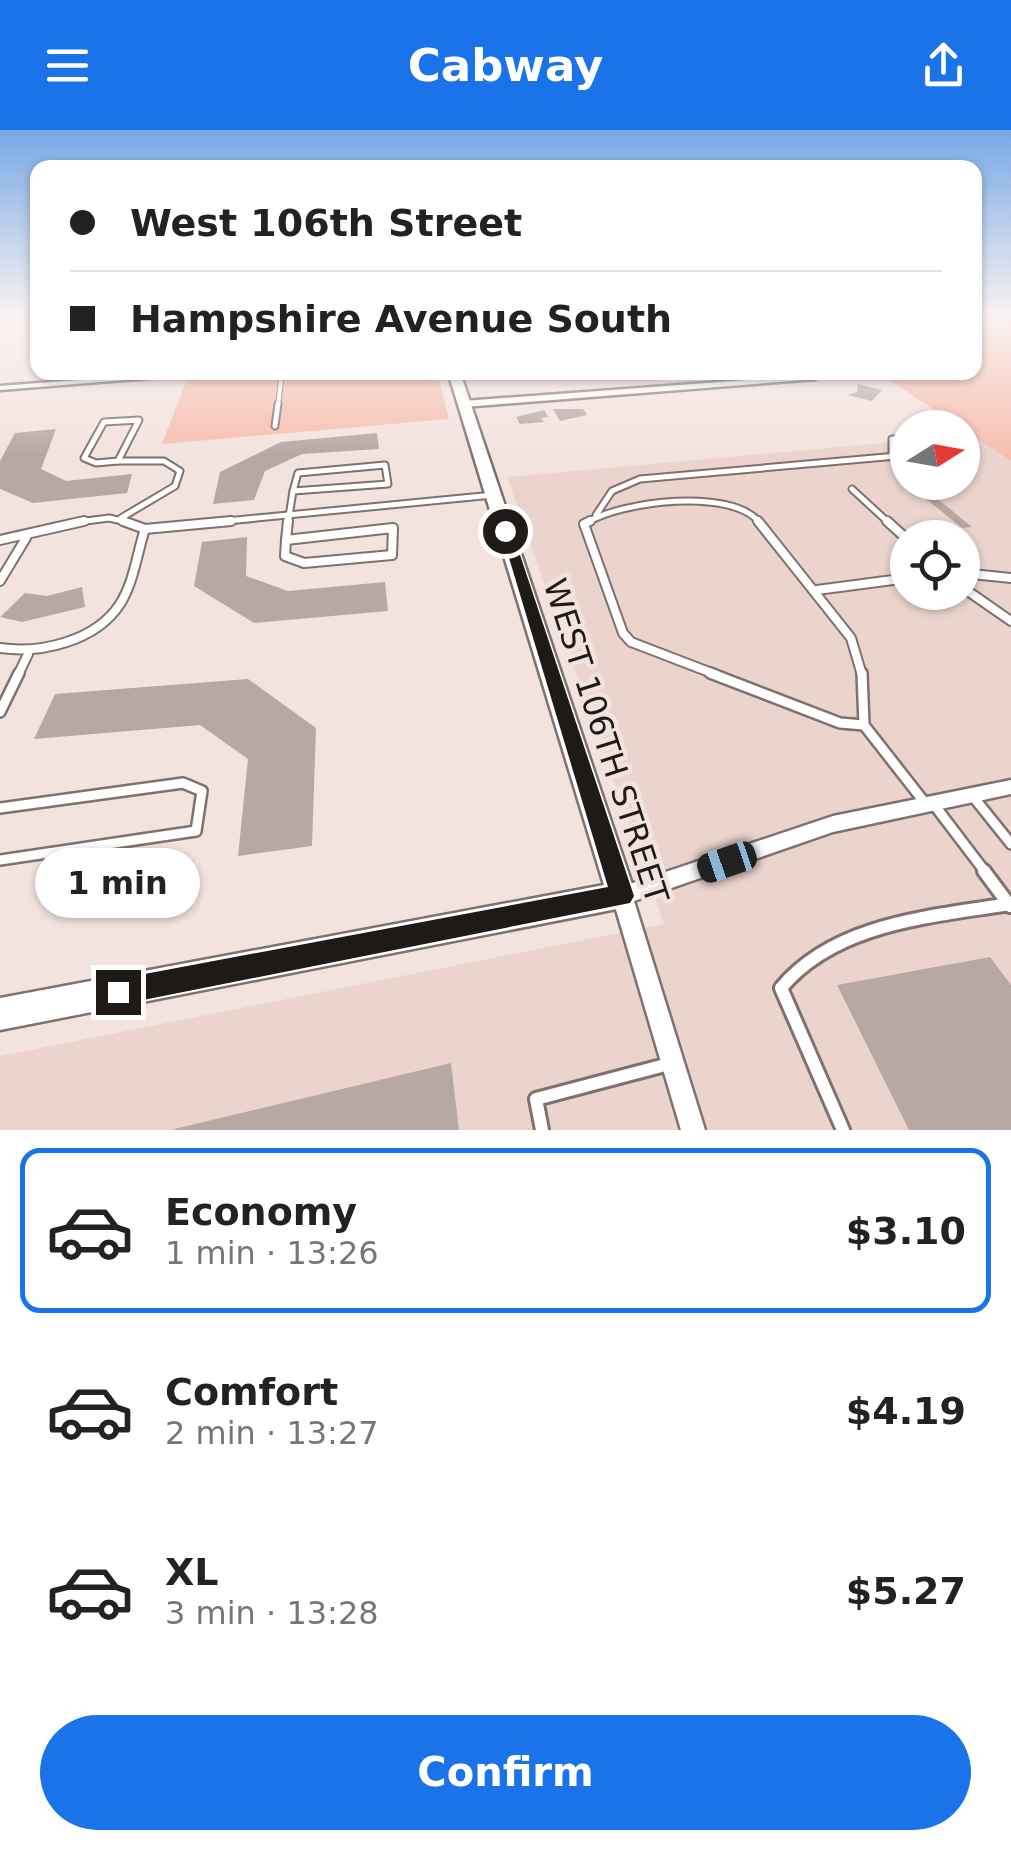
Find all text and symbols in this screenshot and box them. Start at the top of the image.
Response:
icon: menu [40,38,95,93]
icon: share [916,38,971,93]
text: Cabway [408,39,603,92]
text: West 106th Street [130,201,522,245]
text: Hampshire Avenue South [130,297,672,341]
north arrow [890,410,980,500]
map controls [890,410,980,610]
route start [483,509,528,554]
button: locate [890,520,980,610]
street label: WEST 106TH STREET [536,574,677,908]
car [694,838,760,886]
callout: 1 min [36,847,200,917]
text: 1 min [67,864,168,902]
route end [96,970,141,1015]
icon: car [45,1186,135,1276]
text: Economy [165,1190,357,1234]
text: $3.10 [846,1209,966,1253]
text: 1 min · 13:26 [165,1234,379,1272]
icon: car [45,1366,135,1456]
text: Comfort [165,1370,338,1414]
text: $4.19 [846,1389,966,1433]
text: 2 min · 13:27 [165,1414,379,1452]
icon: car [45,1546,135,1636]
text: XL [165,1550,219,1594]
text: $5.27 [846,1569,966,1613]
text: 3 min · 13:28 [165,1594,379,1632]
button: Confirm [40,1715,971,1830]

